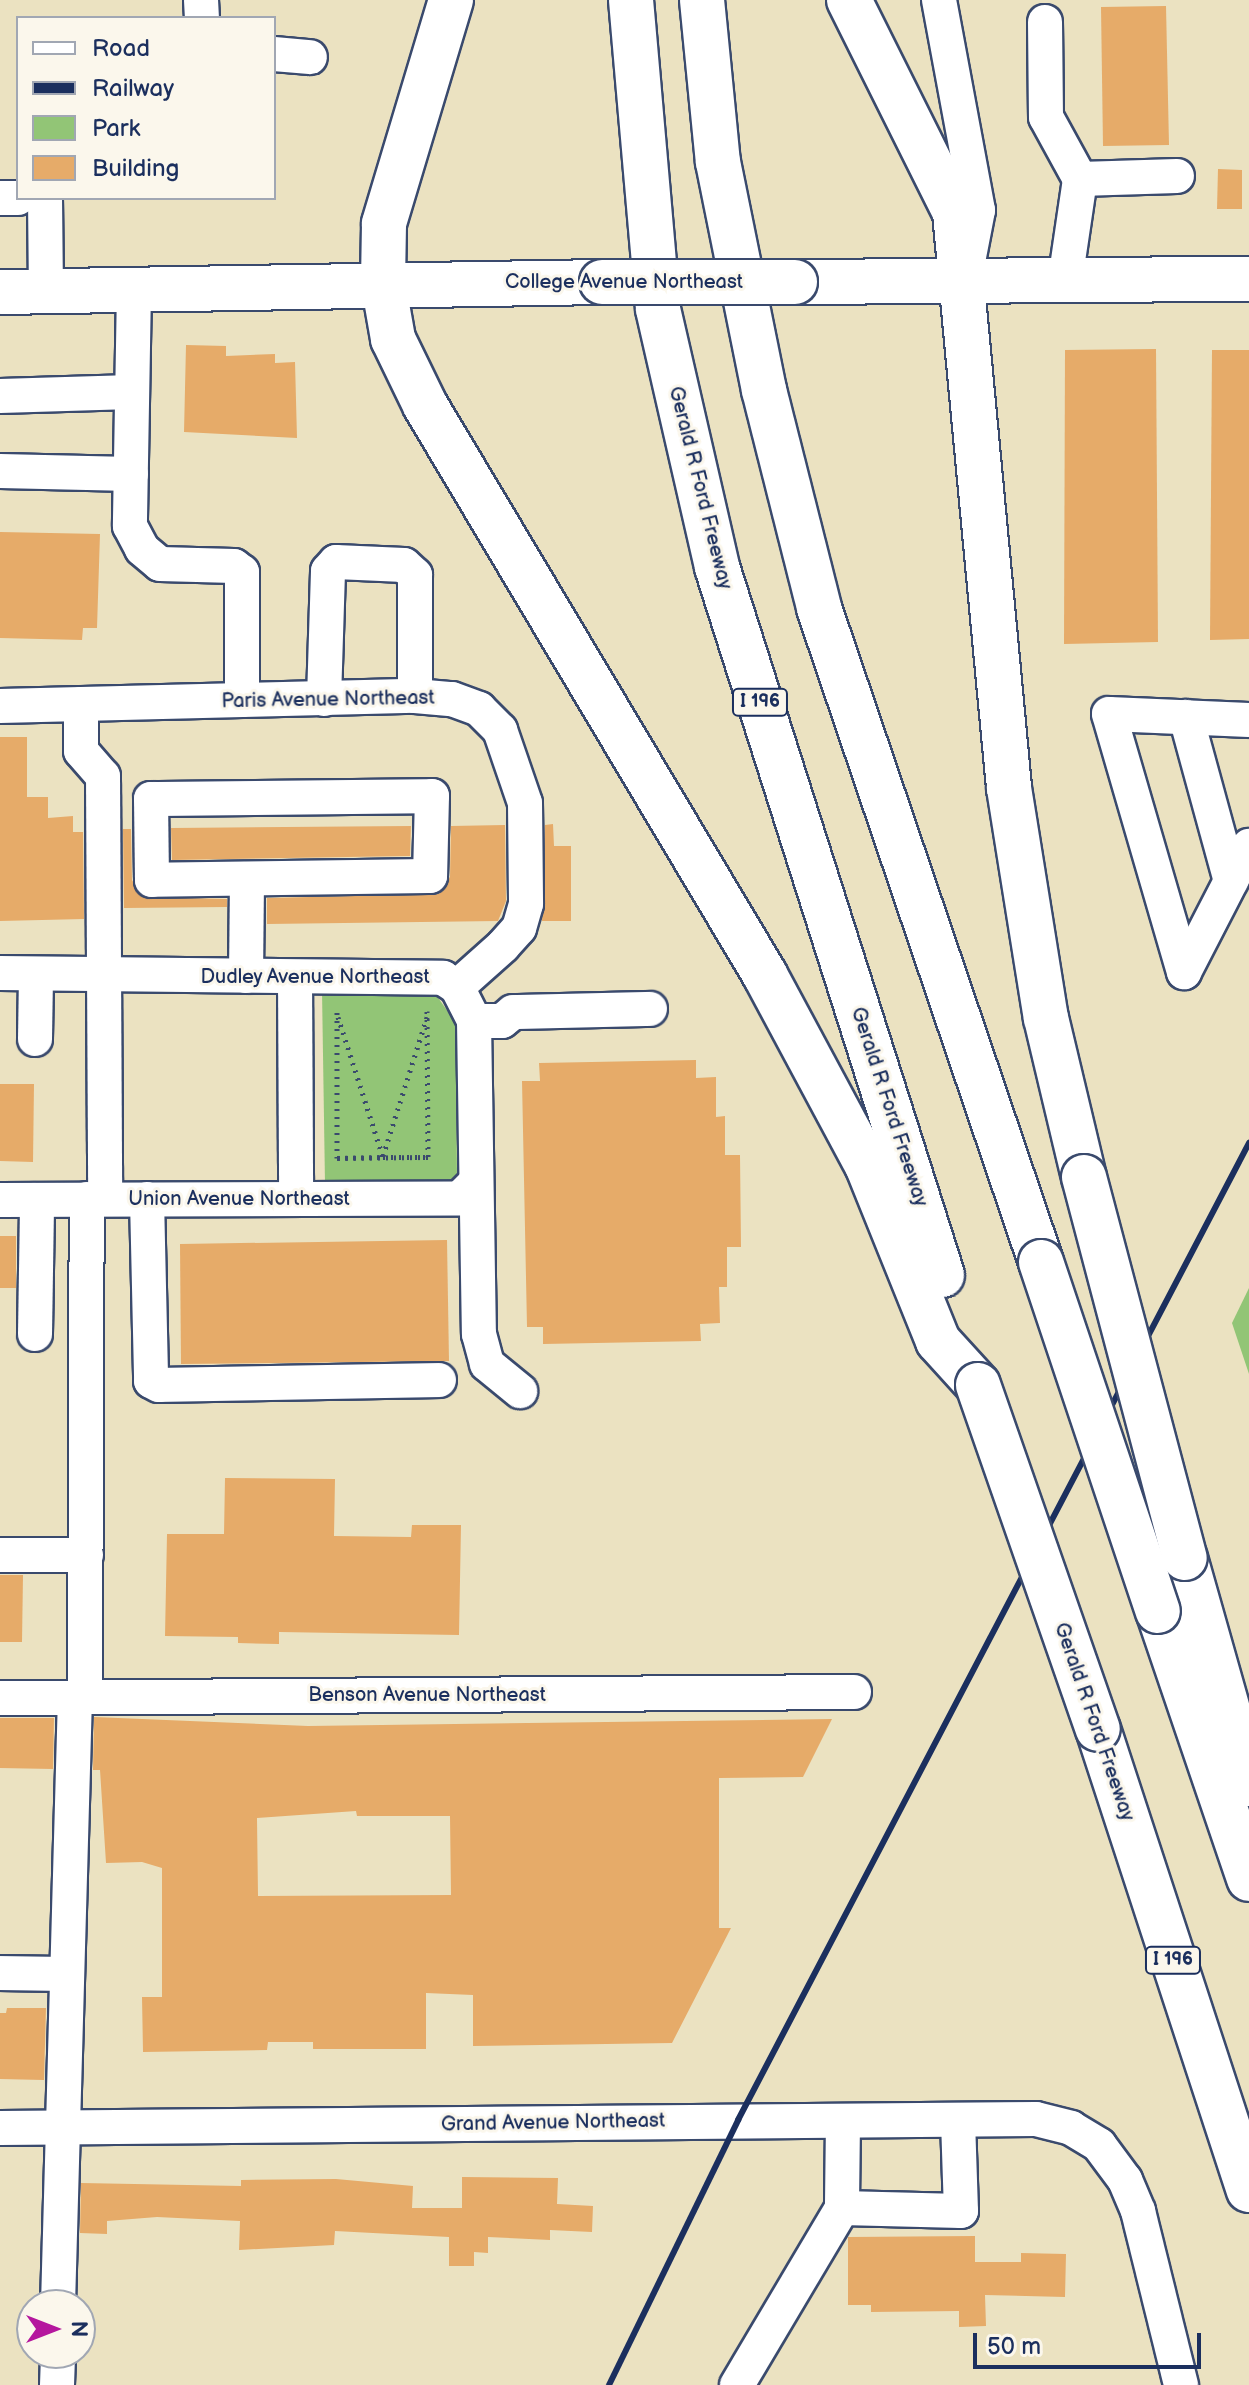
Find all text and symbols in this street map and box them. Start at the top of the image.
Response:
legend [16,16,276,200]
text: Road [92,34,150,63]
text: Railway [92,74,174,103]
text: Park [92,114,140,143]
text: Building [92,154,179,183]
street label: College Avenue Northeast [505,270,743,294]
street label: Gerald R Ford Freeway [663,384,737,592]
street label: Paris Avenue Northeast [221,686,435,714]
road number: I 196 [730,688,790,716]
street label: Dudley Avenue Northeast [200,965,430,989]
street label: Gerald R Ford Freeway [845,1004,933,1210]
street label: Union Avenue Northeast [128,1187,350,1211]
street label: Gerald R Ford Freeway [1049,1620,1139,1824]
street label: Benson Avenue Northeast [308,1683,546,1707]
road number: I 196 [1143,1946,1203,1974]
street label: Grand Avenue Northeast [441,2109,665,2137]
north arrow [16,2289,96,2369]
scale bar [977,2317,1205,2367]
text: N [65,2321,92,2337]
text: 50 m [987,2332,1041,2361]

